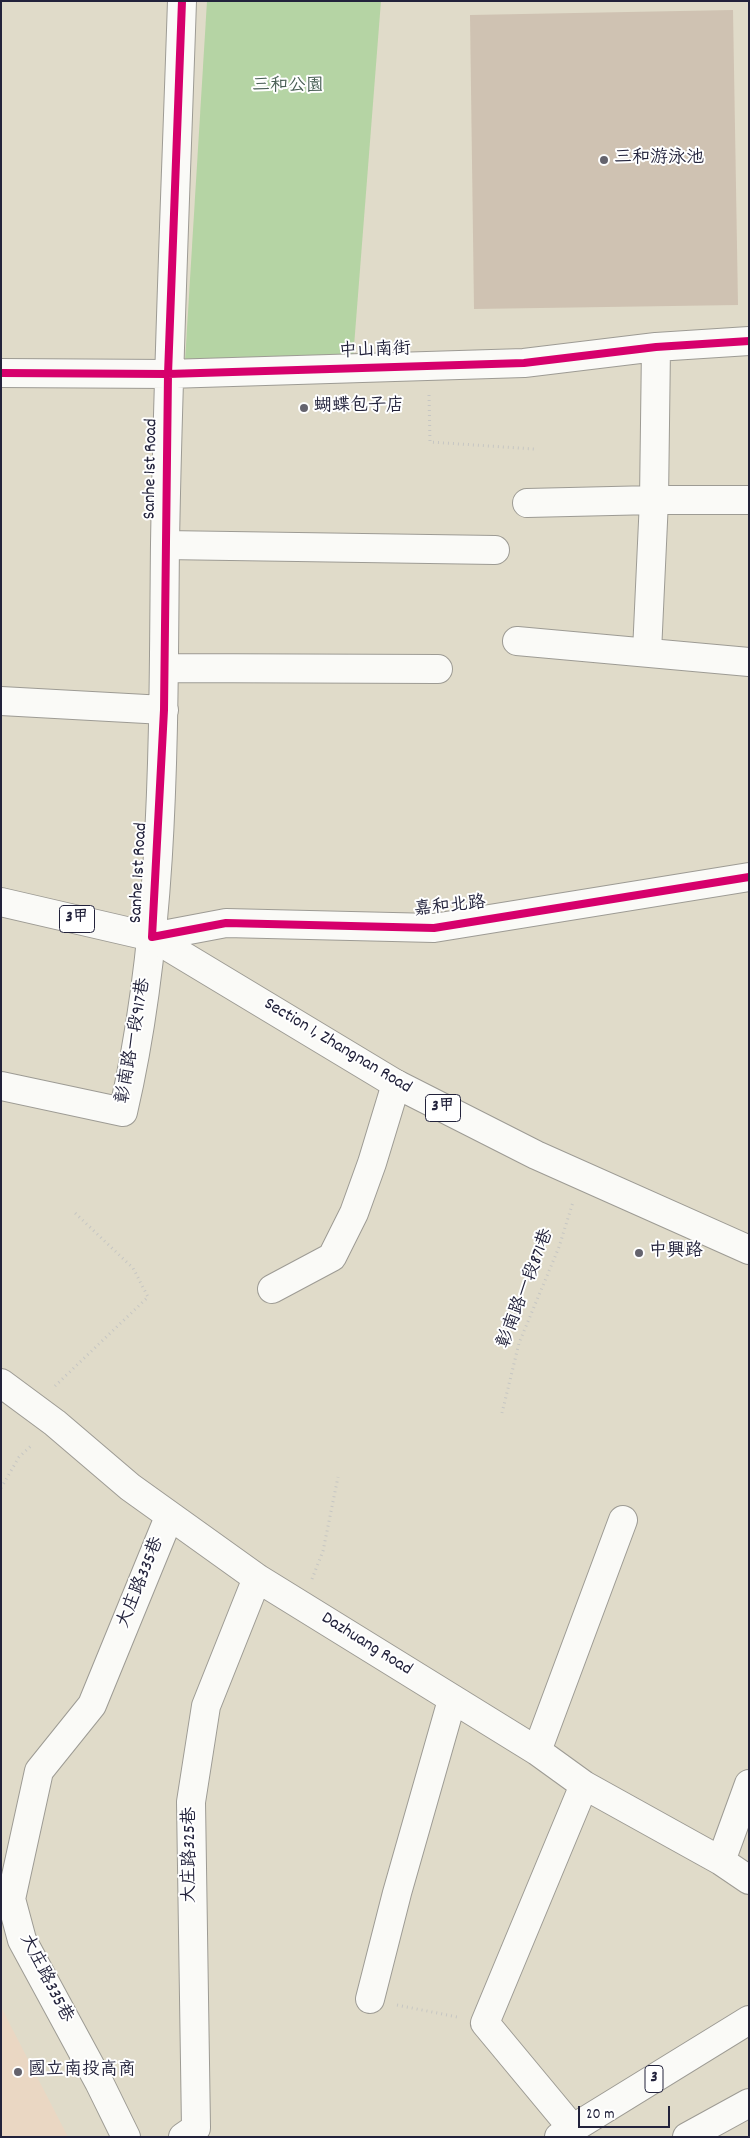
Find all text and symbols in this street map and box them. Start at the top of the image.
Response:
park label: 三和公園 [252,77,324,99]
place label: 三和游泳池 [614,149,704,171]
marker: 三和游泳池 [598,154,610,166]
street label: 中山南街 [339,340,411,364]
place label: 蝴蝶包子店 [314,397,404,419]
marker: 蝴蝶包子店 [298,402,310,414]
street label: Sanhe 1st Road [140,418,164,520]
street label: Sanhe 1st Road [127,822,153,924]
street label: 嘉和北路 [413,893,487,923]
road number: 3甲 [60,906,94,932]
street label: 彰南路一段917巷 [113,977,157,1105]
street label: Section 1, Zhangnan Road [259,994,415,1100]
road number: 3甲 [426,1094,460,1122]
street label: 彰南路一段871巷 [494,1226,560,1352]
place label: 中興路 [649,1242,703,1264]
marker: 中興路 [633,1247,645,1259]
street label: 大庄路335巷 [114,1534,170,1632]
street label: Dazhuang Road [317,1609,415,1681]
street label: 大庄路325巷 [181,1807,203,1903]
street label: 大庄路335巷 [14,1931,76,2027]
place label: 國立南投高商 [28,2061,136,2083]
marker: 國立南投高商 [12,2066,24,2078]
road number: 3 [645,2066,663,2092]
scale bar [580,2096,672,2128]
text: 20 m [586,2104,614,2126]

